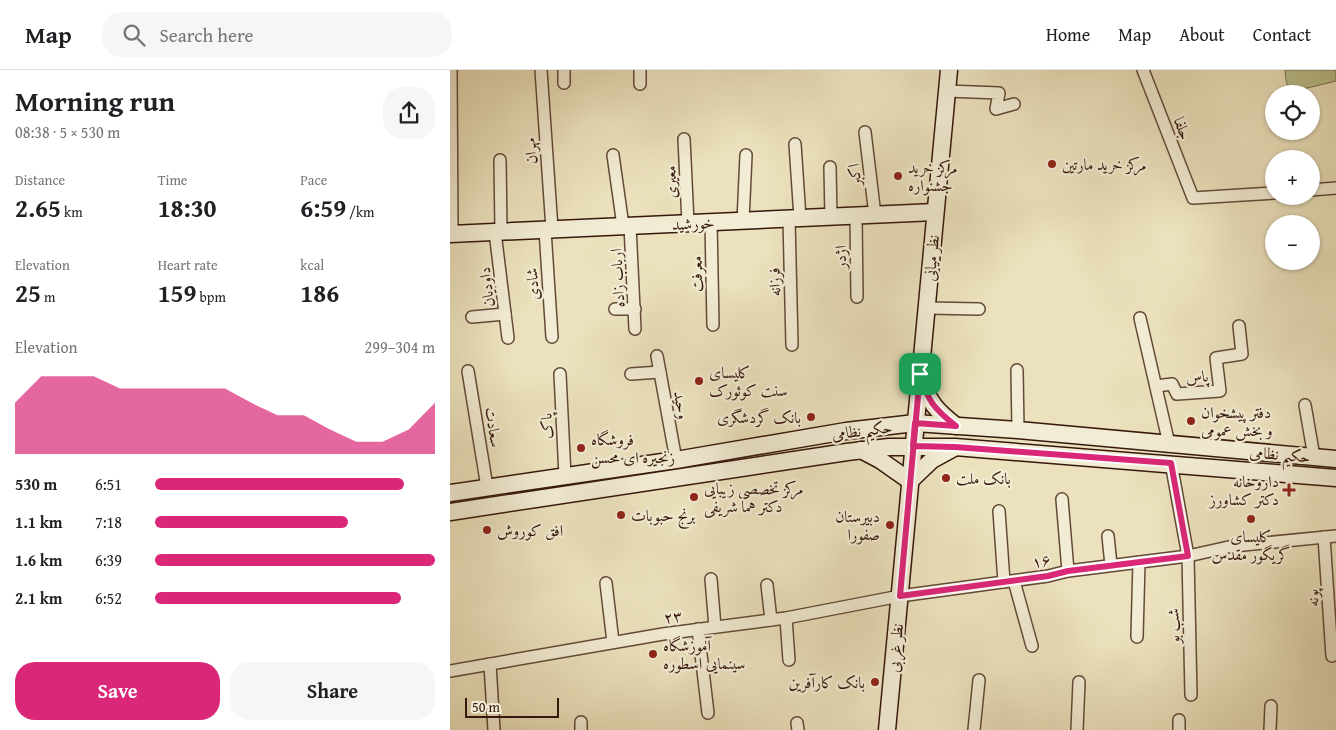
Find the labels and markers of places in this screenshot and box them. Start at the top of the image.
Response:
place label: مرکز خرید مارتین [1062,152,1147,176]
place label: مرکز خرید جشنواره [908,155,958,197]
marker: مرکز خرید مارتین [1046,158,1058,170]
marker: مرکز خرید جشنواره [892,170,904,182]
pin [899,353,941,395]
place label: کلیسای سنت کوئورک [709,360,788,402]
marker: کلیسای سنت کوئورک [693,375,705,387]
place label: دفتر پیشخوان و بخش عمومی [1201,400,1273,442]
place label: بانک گردشگری [717,405,801,429]
marker: بانک گردشگری [805,411,817,423]
marker: دفتر پیشخوان و بخش عمومی [1185,415,1197,427]
place label: فروشگاه زنجیره ای محسن [591,427,675,469]
marker: فروشگاه زنجیره ای محسن [575,442,587,454]
place label: بانک ملت [956,466,1011,490]
place label: داروخانه دکتر کشاورز [1208,469,1279,511]
marker: بانک ملت [940,472,952,484]
place label: مرکز تخصصی زیبایی دکتر هما شریفی [704,476,804,518]
marker: داروخانه دکتر کشاورز [1283,484,1295,496]
marker: مرکز تخصصی زیبایی دکتر هما شریفی [688,491,700,503]
place label: برنج حبوبات [631,503,695,529]
place label: دبیرستان صفورا [835,504,880,546]
marker: برنج حبوبات [615,509,627,521]
marker: کلیسای گریگور مقدس [1245,513,1257,525]
place label: افق کوروش [497,518,563,542]
marker: دبیرستان صفورا [884,519,896,531]
marker: افق کوروش [481,524,493,536]
place label: کلیسای گریگور مقدس [1212,524,1291,566]
place label: آموزشگاه سینمایی اسطوره [663,633,745,675]
marker: آموزشگاه سینمایی اسطوره [647,648,659,660]
place label: بانک کارآفرین [789,670,865,694]
marker: بانک کارآفرین [869,676,881,688]

